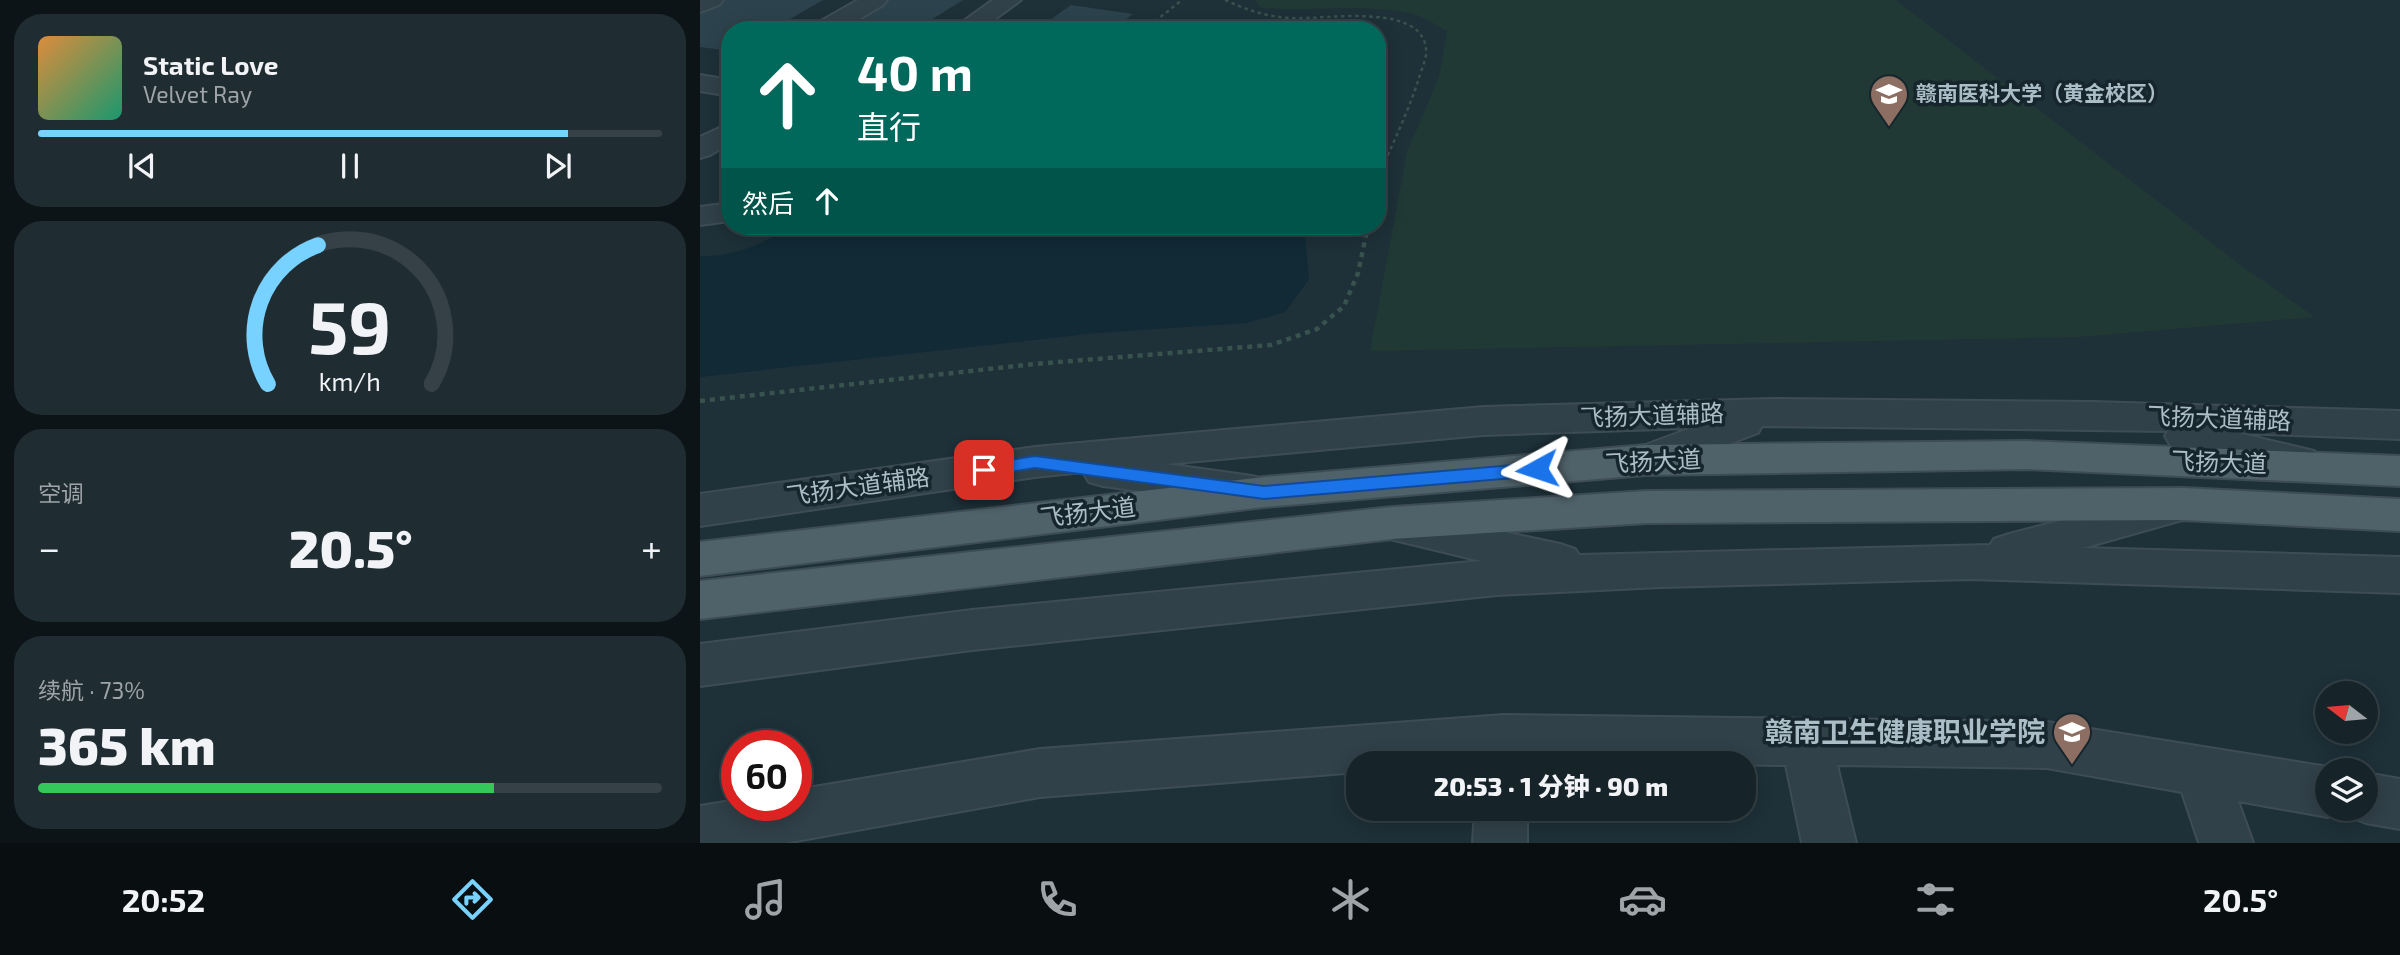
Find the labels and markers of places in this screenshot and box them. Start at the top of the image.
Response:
school or university icon: 赣南医科大学（黄金校区） [1868,73,1910,128]
place label: 赣南医科大学（黄金校区） [1916,80,2168,105]
pin [954,440,1014,500]
school or university icon: 赣南卫生健康职业学院 [2051,711,2093,766]
place label: 赣南卫生健康职业学院 [1765,714,2045,748]

